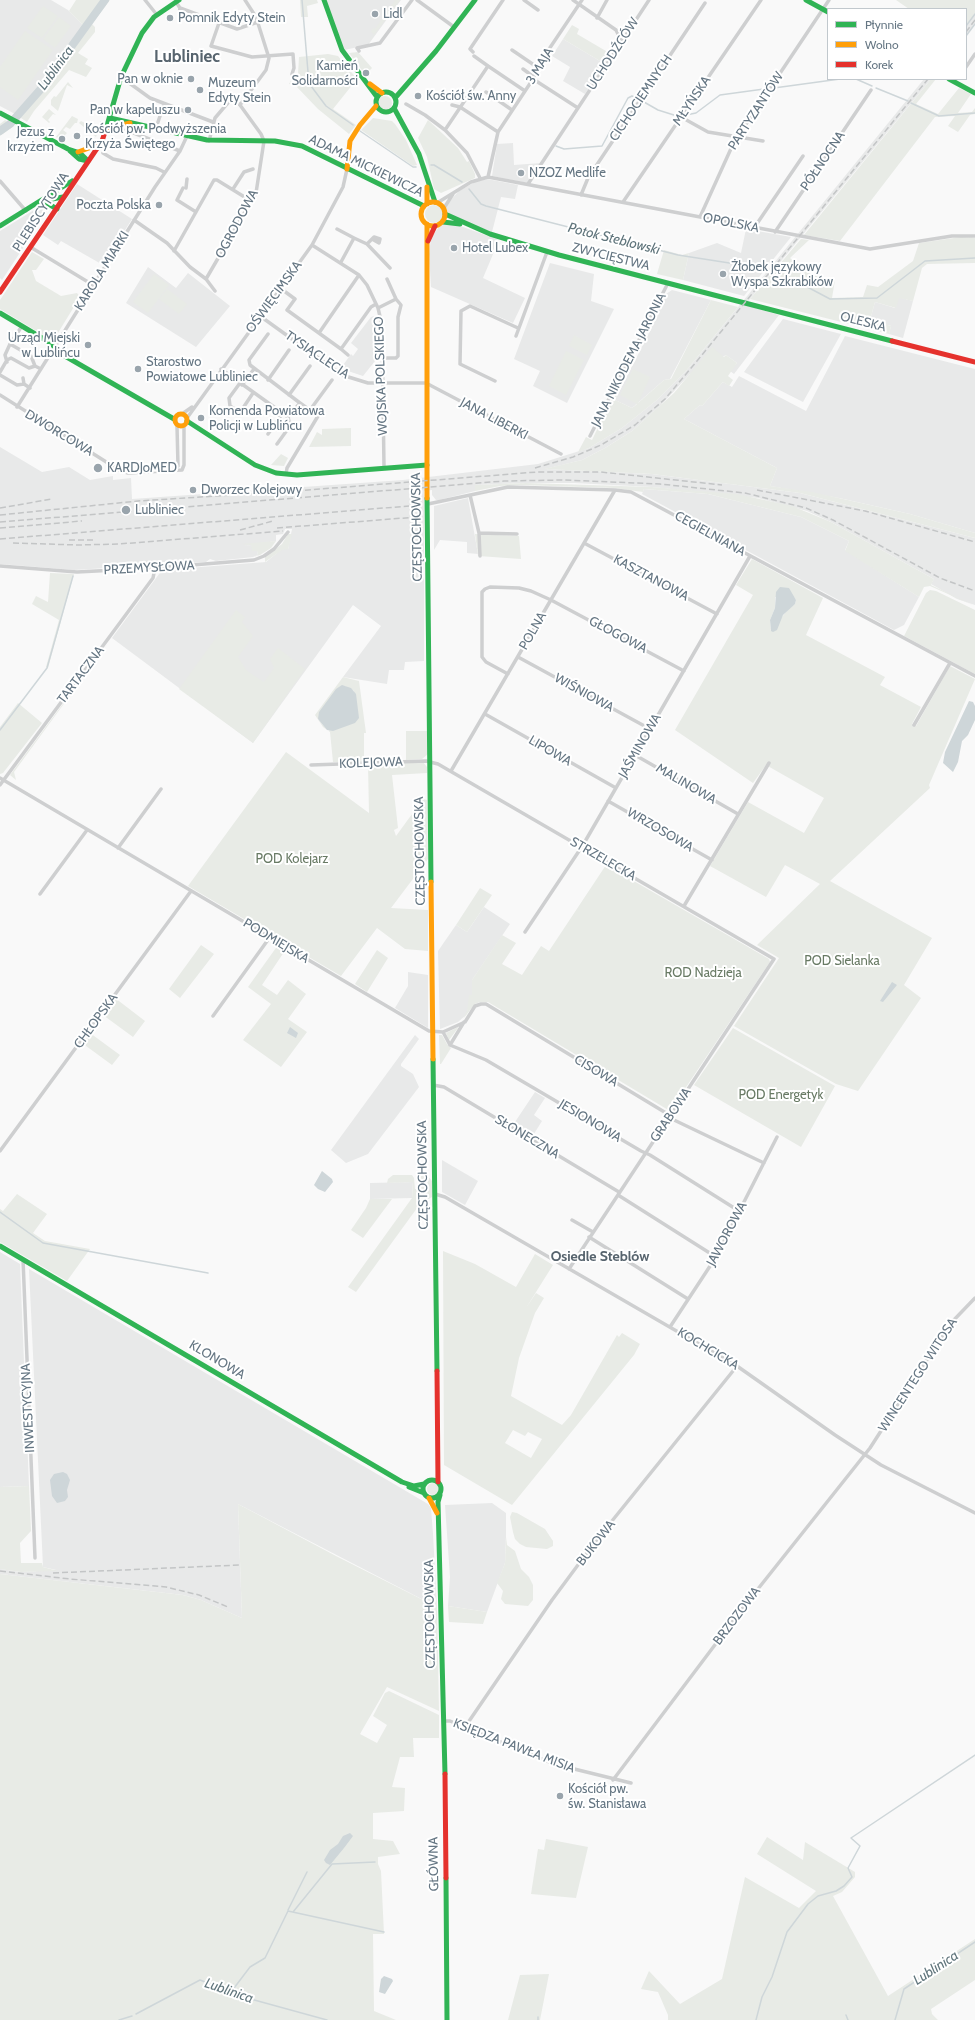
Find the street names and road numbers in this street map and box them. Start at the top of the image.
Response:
street label: UCHODŹCÓW [584,15,642,93]
street label: 3 MAJA [523,45,557,87]
street label: CICHOCIEMNYCH [606,52,676,144]
street label: PARTYZANTÓW [725,69,787,153]
street label: MŁYŃSKA [670,73,714,129]
street label: PÓŁNOCNA [797,128,849,194]
street label: ADAMA MICKIEWICZA [306,132,426,200]
street label: PLEBISCYTOWA [10,169,72,255]
street label: OGRODOWA [212,187,262,261]
street label: OPOLSKA [702,210,760,236]
street label: KAROLA MIARKI [71,228,133,314]
street label: ZWYCIĘSTWA [571,240,651,274]
street label: OŚWIĘCIMSKA [243,258,305,336]
street label: JANA NIKODEMA JARONIA [588,290,670,430]
street label: OLESKA [838,309,888,335]
street label: WOJSKA POLSKIEGO [371,316,391,436]
street label: TYSIĄCLECIA [282,328,352,382]
street label: JANA LIBERKI [457,395,531,443]
street label: DWORCOWA [22,406,96,460]
street label: CZĘSTOCHOWSKA [408,472,426,582]
street label: CEGIELNIANA [672,508,748,560]
street label: KASZTANOWA [611,552,691,604]
street label: PRZEMYSŁOWA [103,558,195,578]
street label: POLNA [516,609,550,653]
street label: GŁOGOWA [586,613,650,657]
street label: TARTACZNA [54,643,108,707]
street label: WIŚNIOWA [552,670,616,716]
street label: JAŚMINOWA [615,711,665,781]
street label: LIPOWA [526,732,574,770]
street label: KOLEJOWA [339,754,403,772]
street label: MALINOWA [653,760,719,808]
street label: CZĘSTOCHOWSKA [411,796,429,906]
street label: WRZOSOWA [624,805,696,855]
street label: STRZELECKA [567,834,639,884]
street label: PODMIEJSKA [240,915,312,967]
street label: CHŁOPSKA [71,990,121,1052]
street label: CISOWA [571,1052,621,1090]
street label: GRABOWA [647,1085,695,1145]
street label: JESIONOWA [556,1096,624,1146]
street label: SŁONECZNA [492,1112,562,1162]
street label: CZĘSTOCHOWSKA [414,1120,432,1230]
street label: JAWOROWA [704,1199,750,1269]
street label: WINCENTEGO WITOSA [875,1315,961,1435]
street label: KOCHCICKA [674,1325,742,1373]
street label: KLONOWA [186,1337,248,1383]
street label: INWESTYCYJNA [18,1363,38,1453]
street label: BUKOWA [573,1517,619,1569]
street label: CZĘSTOCHOWSKA [421,1559,439,1669]
street label: BRZOZOWA [710,1584,764,1648]
street label: KSIĘDZA PAWŁA MISIA [451,1716,577,1776]
street label: GŁÓWNA [426,1837,442,1891]

